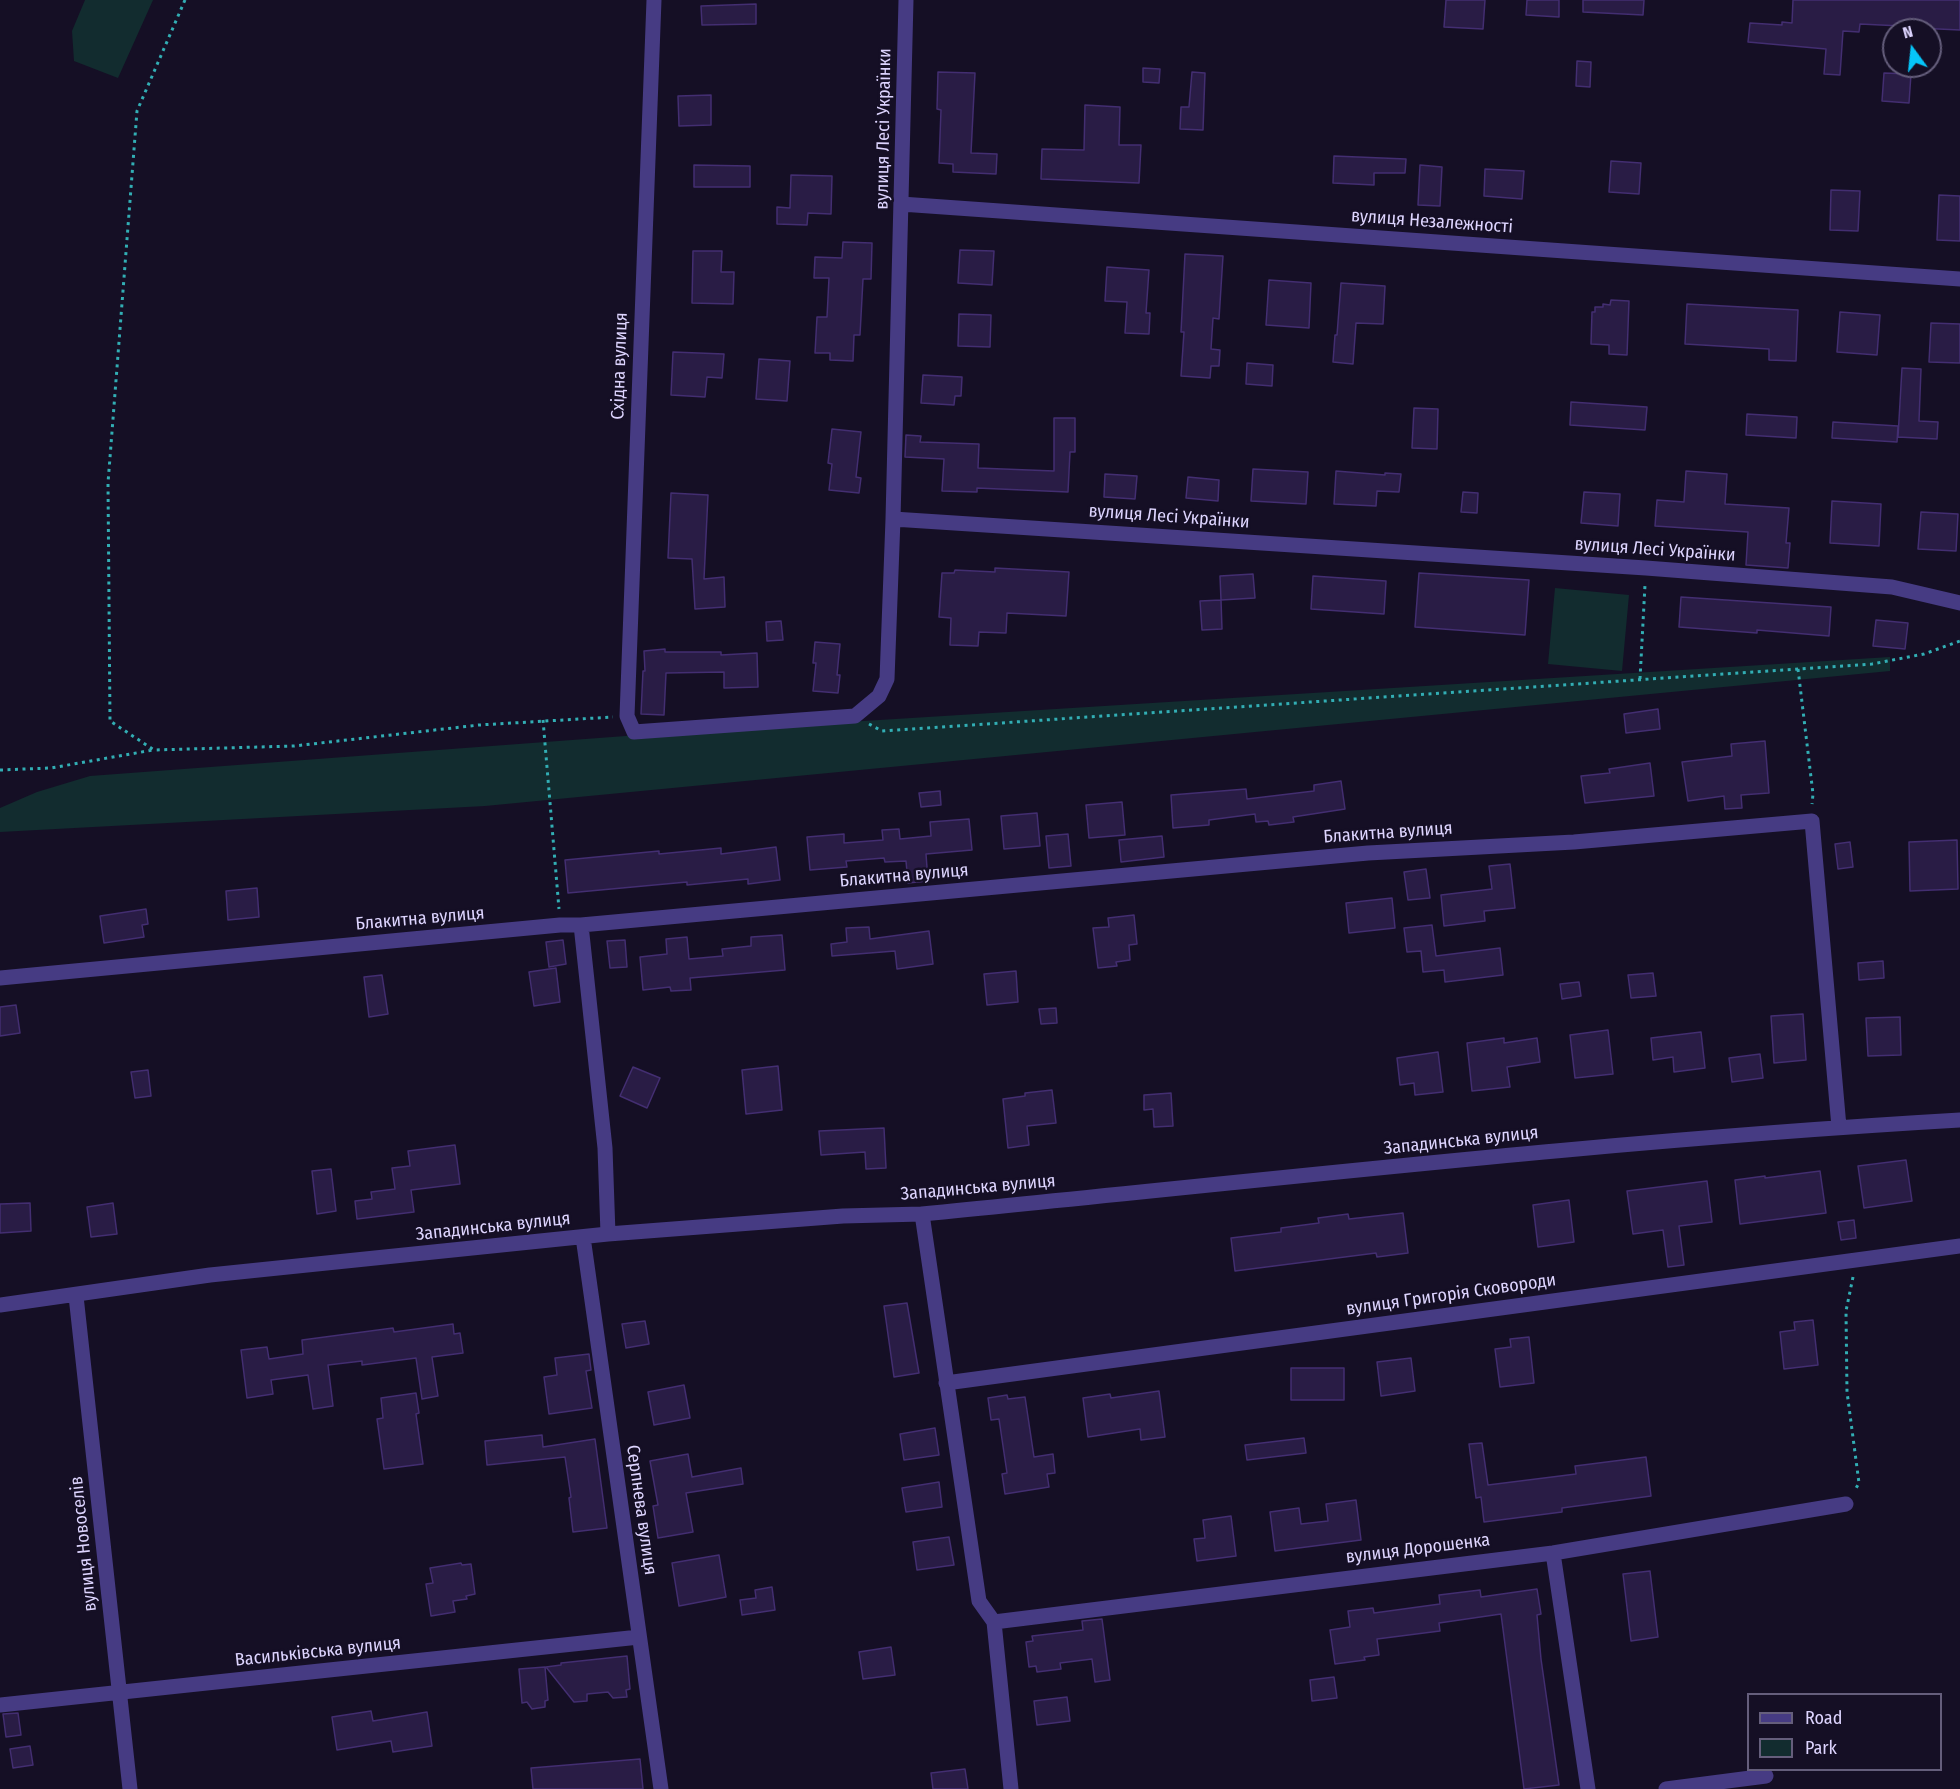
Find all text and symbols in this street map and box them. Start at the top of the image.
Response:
north arrow [1882,18,1942,78]
text: N [1901,22,1915,42]
street label: вулиця Лесі Українки [872,48,896,210]
street label: вулиця Незалежності [1350,206,1514,238]
street label: Східна вулиця [607,312,633,420]
street label: вулиця Лесі Українки [1088,501,1250,533]
street label: вулиця Лесі Українки [1574,534,1736,566]
street label: Блакитна вулиця [1323,818,1453,848]
street label: Блакитна вулиця [839,860,969,892]
street label: Блакитна вулиця [355,903,485,935]
street label: Западинська вулиця [1383,1122,1539,1160]
street label: Западинська вулиця [900,1170,1056,1206]
street label: Западинська вулиця [415,1208,571,1246]
street label: вулиця Григорія Сковороди [1345,1270,1557,1320]
street label: Серпнева вулиця [621,1444,661,1576]
street label: вулиця Новоселів [66,1475,102,1613]
street label: вулиця Дорошенка [1345,1529,1491,1569]
street label: Васильківська вулиця [234,1633,402,1671]
legend [1747,1693,1942,1771]
text: Road [1805,1707,1842,1729]
text: Park [1805,1737,1837,1759]

